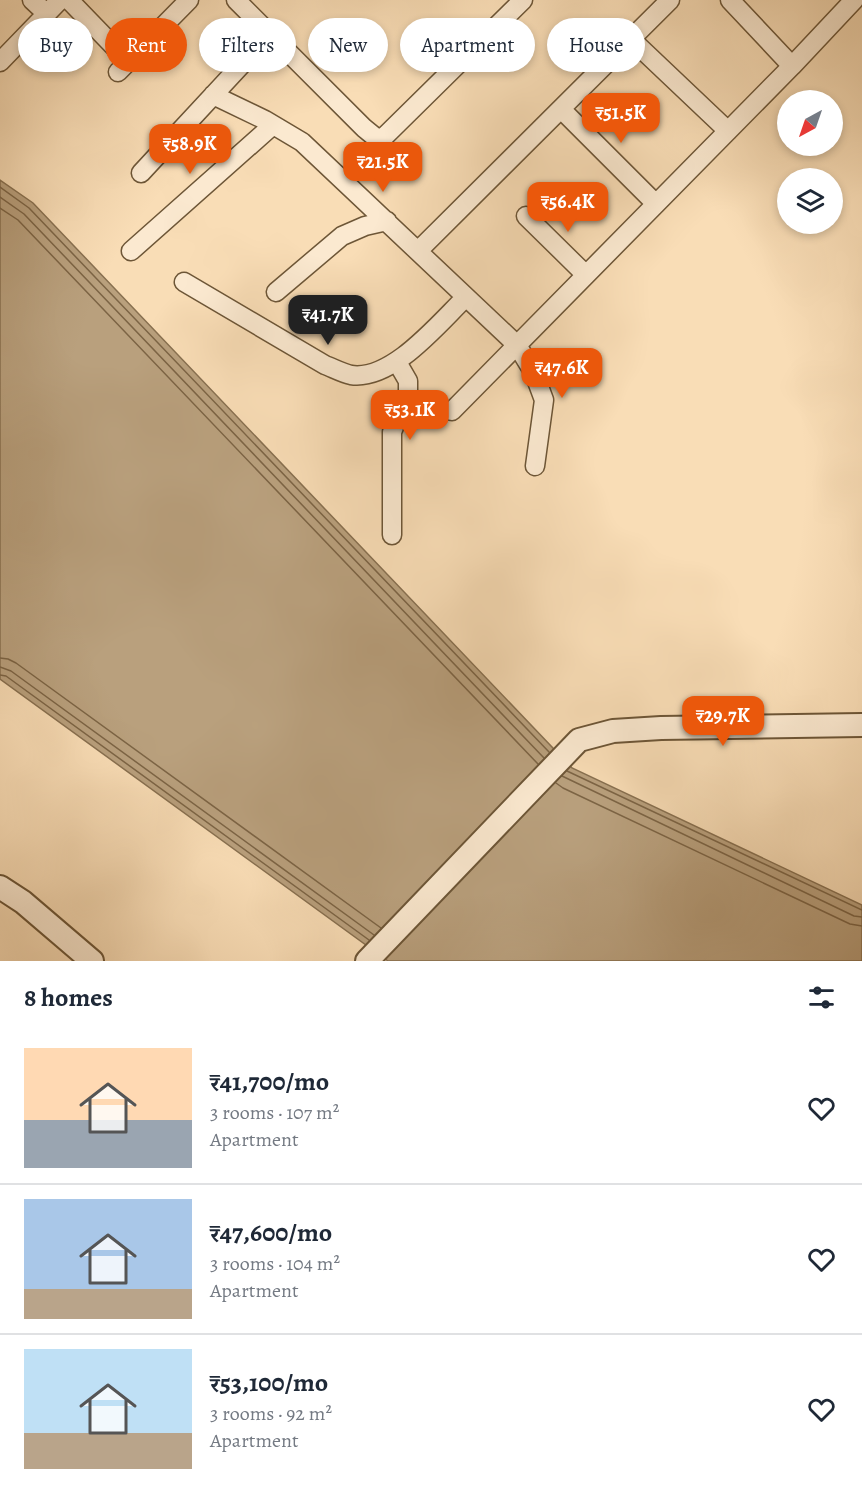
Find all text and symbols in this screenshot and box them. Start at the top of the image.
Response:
chip: Buy [18,18,93,72]
chip: Rent [105,18,187,72]
chip: Filters [199,18,296,72]
chip: New [308,18,388,72]
chip: Apartment [400,18,535,72]
chip: House [547,18,645,72]
north arrow [777,90,843,156]
map controls [777,90,843,234]
pin: ₹51.5K [572,93,670,144]
text: ₹51.5K [596,99,646,126]
pin: ₹58.9K [141,124,239,175]
text: ₹58.9K [163,130,217,157]
pin: ₹21.5K [334,142,432,193]
text: ₹21.5K [357,148,409,175]
button: layers [777,168,843,234]
pin: ₹56.4K [519,182,617,233]
text: ₹56.4K [541,188,595,215]
pin: ₹41.7K [279,295,377,346]
text: ₹41.7K [302,301,354,328]
pin: ₹47.6K [513,348,611,399]
text: ₹47.6K [535,354,589,381]
pin: ₹53.1K [361,390,459,441]
text: ₹53.1K [385,396,435,423]
pin: ₹29.7K [674,696,772,747]
text: ₹29.7K [696,702,750,729]
text: 8 homes [24,980,113,1015]
icon: filters [805,981,838,1014]
text: ₹41,700/mo [210,1064,329,1099]
icon: home [72,1072,144,1144]
icon: heart [805,1092,838,1125]
text: 3 rooms · 107 m² [210,1099,339,1126]
text: Apartment [210,1126,299,1153]
text: ₹47,600/mo [210,1215,332,1250]
icon: home [72,1223,144,1295]
icon: heart [805,1243,838,1276]
text: 3 rooms · 104 m² [210,1250,340,1277]
text: Apartment [210,1277,299,1304]
text: ₹53,100/mo [210,1365,328,1400]
icon: home [72,1373,144,1445]
icon: heart [805,1393,838,1426]
text: 3 rooms · 92 m² [210,1400,332,1427]
text: Apartment [210,1427,299,1454]

